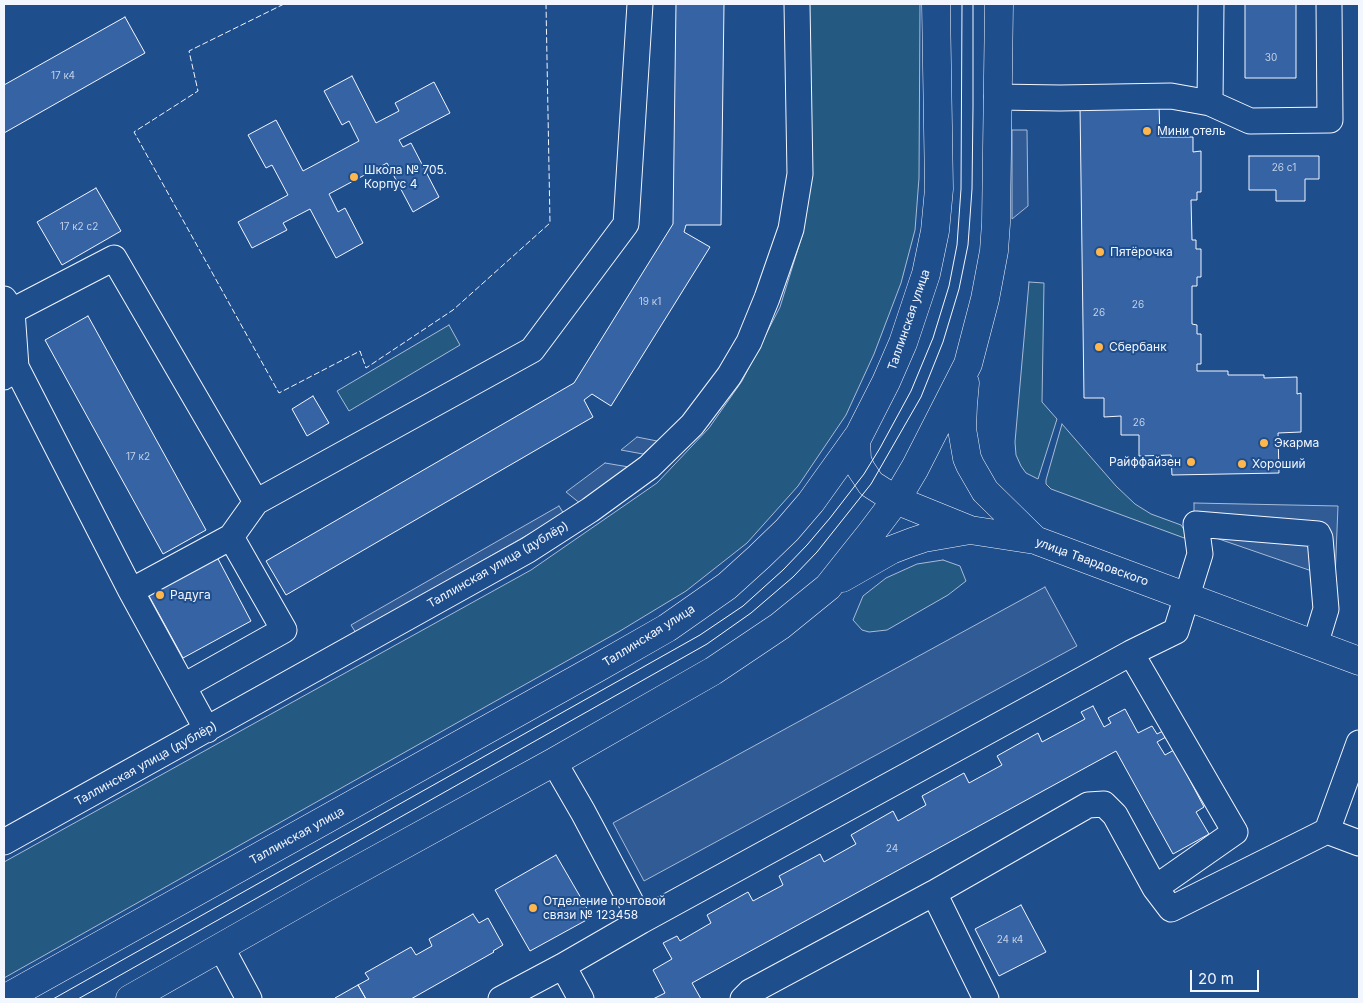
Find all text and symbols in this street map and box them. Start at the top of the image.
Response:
house number: 30 [1265,52,1277,64]
house number: 17 к4 [51,70,75,82]
place label: Мини отель [1157,124,1226,138]
marker: Мини отель [1141,125,1153,137]
house number: 26 с1 [1272,162,1296,174]
place label: Школа № 705. Корпус 4 [364,163,447,191]
marker: Школа № 705. Корпус 4 [348,171,360,183]
house number: 17 к2 с2 [60,221,98,233]
place label: Пятёрочка [1110,245,1173,259]
marker: Пятёрочка [1094,246,1106,258]
street label: Таллинская улица [885,268,933,372]
house number: 19 к1 [639,296,661,308]
house number: 26 [1132,299,1144,311]
house number: 26 [1093,307,1105,319]
place label: Сбербанк [1109,340,1167,354]
marker: Сбербанк [1093,341,1105,353]
house number: 26 [1133,417,1145,429]
place label: Экарма [1274,436,1319,450]
marker: Экарма [1258,437,1270,449]
house number: 17 к2 [126,451,150,463]
place label: Райффайзен [1109,455,1181,469]
marker: Райффайзен [1185,456,1197,468]
place label: Хороший [1252,457,1306,471]
marker: Хороший [1236,458,1248,470]
street label: Таллинская улица (дублёр) [425,519,571,611]
street label: улица Твардовского [1033,535,1151,589]
place label: Радуга [170,588,211,602]
marker: Радуга [154,589,166,601]
street label: Таллинская улица [600,602,698,670]
street label: Таллинская улица (дублёр) [72,719,220,809]
street label: Таллинская улица [247,804,347,868]
house number: 24 [886,843,898,855]
place label: Отделение почтовой связи № 123458 [543,894,666,922]
marker: Отделение почтовой связи № 123458 [527,902,539,914]
house number: 24 к4 [997,934,1023,946]
scale bar [1193,960,1262,992]
text: 20 m [1198,969,1234,988]

